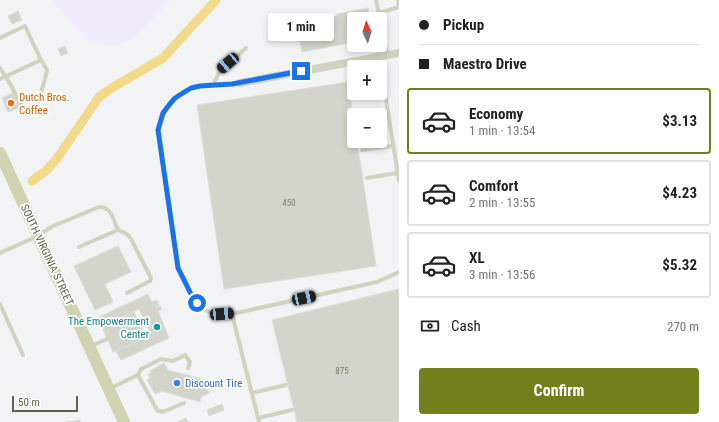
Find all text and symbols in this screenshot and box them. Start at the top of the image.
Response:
north arrow [347,12,387,52]
map controls [347,12,387,148]
callout: 1 min [268,13,334,41]
text: Pickup [443,16,484,34]
text: 1 min [287,19,315,34]
car [215,51,241,75]
text: Maestro Drive [443,55,527,73]
button: + [347,60,387,100]
route end [292,62,310,80]
place label: Dutch Bros. Coffee [19,91,70,117]
marker: Dutch Bros. Coffee [6,98,16,108]
icon: car [421,103,457,139]
text: Economy [469,105,523,123]
button: − [347,108,387,148]
text: $3.13 [662,112,697,130]
text: 1 min · 13:54 [469,123,535,138]
icon: car [421,175,457,211]
text: Comfort [469,177,518,195]
text: $4.23 [662,184,697,202]
text: 2 min · 13:55 [469,195,535,210]
house number: 450 [282,198,296,208]
street label: SOUTH VIRGINIA STREET [18,202,76,308]
icon: car [421,247,457,283]
text: XL [469,249,485,267]
text: $5.32 [662,256,697,274]
text: 3 min · 13:56 [469,267,535,282]
car [291,290,317,306]
route start [188,294,206,312]
car [210,307,234,321]
place label: The Empowerment Center [68,315,150,341]
icon: cash [419,315,441,337]
text: Cash [451,317,481,335]
text: 270 m [667,319,699,334]
marker: The Empowerment Center [152,322,162,332]
house number: 875 [335,366,349,376]
button: Confirm [419,368,699,414]
place label: Discount Tire [185,377,242,390]
marker: Discount Tire [172,378,182,388]
scale bar [12,394,78,413]
text: 50 m [18,396,40,409]

